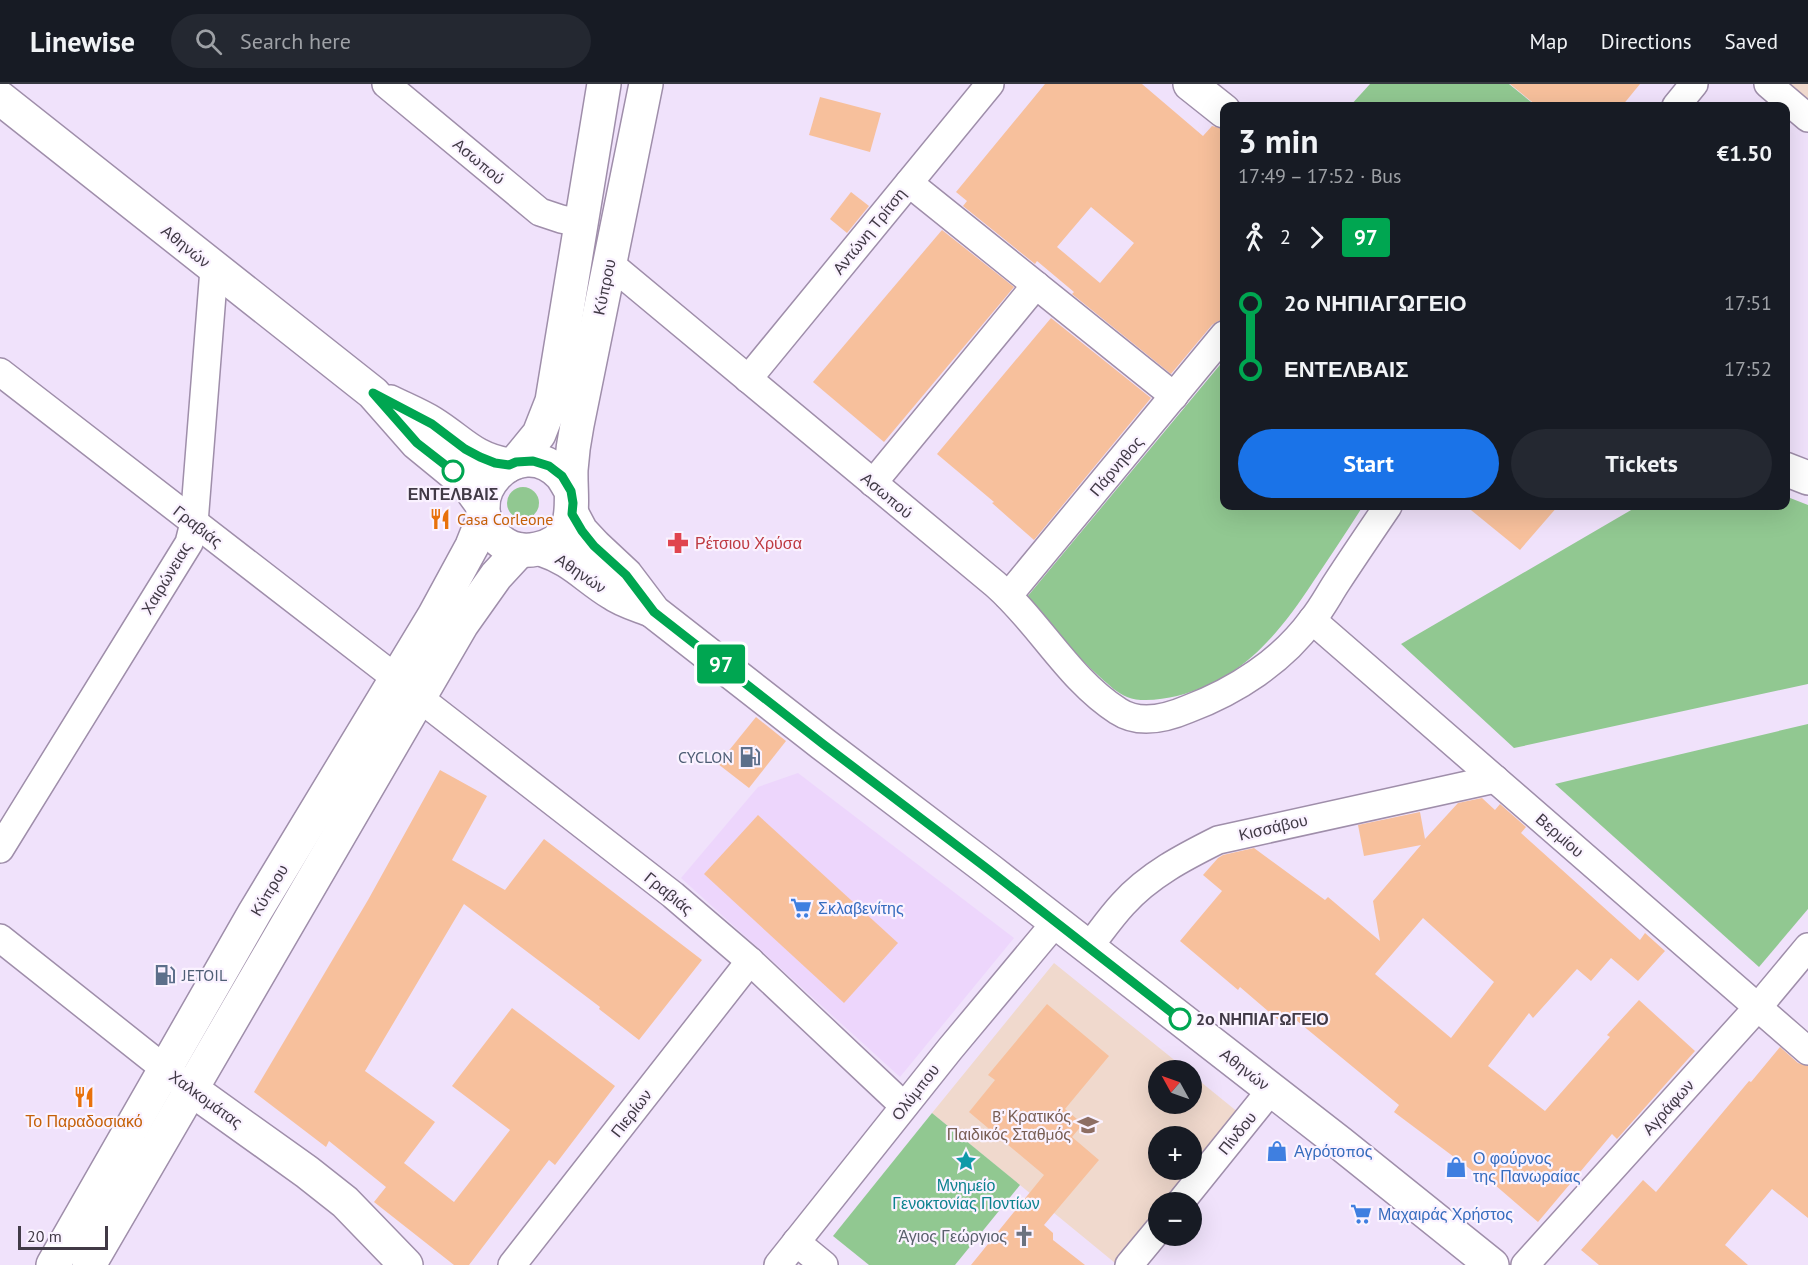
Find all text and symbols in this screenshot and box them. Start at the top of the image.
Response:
search box [171,14,591,68]
text: Linewise [30,23,135,60]
icon: search [192,25,225,58]
text: Search here [240,27,351,55]
text: Map [1529,28,1568,55]
text: Directions [1601,28,1692,55]
text: Saved [1725,28,1778,55]
text: 3 min [1238,119,1319,162]
street label: Ασωπού [449,134,509,188]
text: €1.50 [1717,139,1772,167]
text: 17:49 – 17:52 · Bus [1238,163,1402,189]
street label: Αντώνη Τρίτση [828,184,910,278]
street label: Αθηνών [158,220,214,272]
icon: walk [1238,221,1271,254]
icon: forward [1300,221,1333,254]
text: 2 [1280,224,1291,250]
text: 97 [1354,224,1378,251]
street label: Κύπρου [588,257,620,317]
text: 2ο ΝΗΠΙΑΓΩΓΕΙΟ [1284,289,1467,317]
text: 17:51 [1724,290,1772,316]
text: ΕΝΤΕΛΒΑΙΣ [1284,355,1408,383]
text: 17:52 [1724,356,1772,382]
button: Start [1238,429,1499,498]
button: Tickets [1511,429,1772,498]
street label: Πάρνηθος [1085,432,1147,500]
marker: ΕΝΤΕΛΒΑΙΣ [442,460,464,482]
street label: Ασωπού [857,468,917,522]
place label: ΕΝΤΕΛΒΑΙΣ [408,484,499,504]
street label: Γραβιάς [169,501,227,552]
restaurant icon: Casa Corleone [428,507,452,531]
place label: Casa Corleone [457,509,553,529]
pharmacy icon: Ρέτσιου Χρύσα [666,531,690,555]
place label: Ρέτσιου Χρύσα [695,533,802,553]
street label: Χαιρώνειας [137,538,196,618]
street label: Αθηνών [552,549,610,597]
line badge: 97 [694,644,748,684]
text: 97 [709,651,733,678]
fuel station icon: CYCLON [738,745,762,769]
place label: CYCLON [678,747,733,767]
street label: Κισσάβου [1237,809,1309,845]
street label: Βερμίου [1532,809,1588,861]
street label: Κύπρου [246,861,292,919]
street label: Γραβιάς [641,867,698,919]
supermarket icon: Σκλαβενίτης [789,896,813,920]
place label: Σκλαβενίτης [818,898,904,918]
fuel station icon: JETOIL [153,963,177,987]
place label: JETOIL [181,965,227,985]
marker: 2ο ΝΗΠΙΑΓΩΓΕΙΟ [1169,1008,1191,1030]
place label: 2ο ΝΗΠΙΑΓΩΓΕΙΟ [1196,1009,1329,1029]
street label: Αθηνών [1216,1044,1274,1094]
street label: Ολύμπου [887,1060,943,1124]
north arrow [1148,1060,1202,1114]
map controls [1148,1060,1202,1246]
street label: Χαλκομάτας [165,1066,247,1132]
street label: Αγράφων [1638,1075,1698,1139]
restaurant icon: Το Παραδοσιακό [72,1085,96,1109]
street label: Πιερίων [606,1085,656,1141]
place label: B' Κρατικός Παιδικός Σταθμός [947,1106,1071,1144]
street label: Πίνδου [1214,1107,1260,1159]
place label: Το Παραδοσιακό [25,1111,143,1131]
school or university icon: B' Κρατικός Παιδικός Σταθμός [1076,1113,1100,1137]
button: + [1148,1126,1202,1180]
shop icon: Αγρότοπος [1265,1139,1289,1163]
place label: Αγρότοπος [1294,1141,1373,1161]
place label: Ο φούρνος της Πανωραίας [1473,1148,1581,1186]
place icon: Μνημείο Γενοκτονίας Ποντίων [954,1149,978,1173]
shop icon: Ο φούρνος της Πανωραίας [1444,1155,1468,1179]
place label: Μνημείο Γενοκτονίας Ποντίων [892,1175,1040,1213]
button: − [1148,1192,1202,1246]
supermarket icon: Μαχαιράς Χρήστος [1349,1202,1373,1226]
place label: Μαχαιράς Χρήστος [1378,1204,1513,1224]
scale bar [18,1223,108,1250]
church icon: Άγιος Γεώργιος [1012,1224,1036,1248]
text: 20 m [27,1226,62,1246]
place label: Άγιος Γεώργιος [898,1226,1007,1246]

